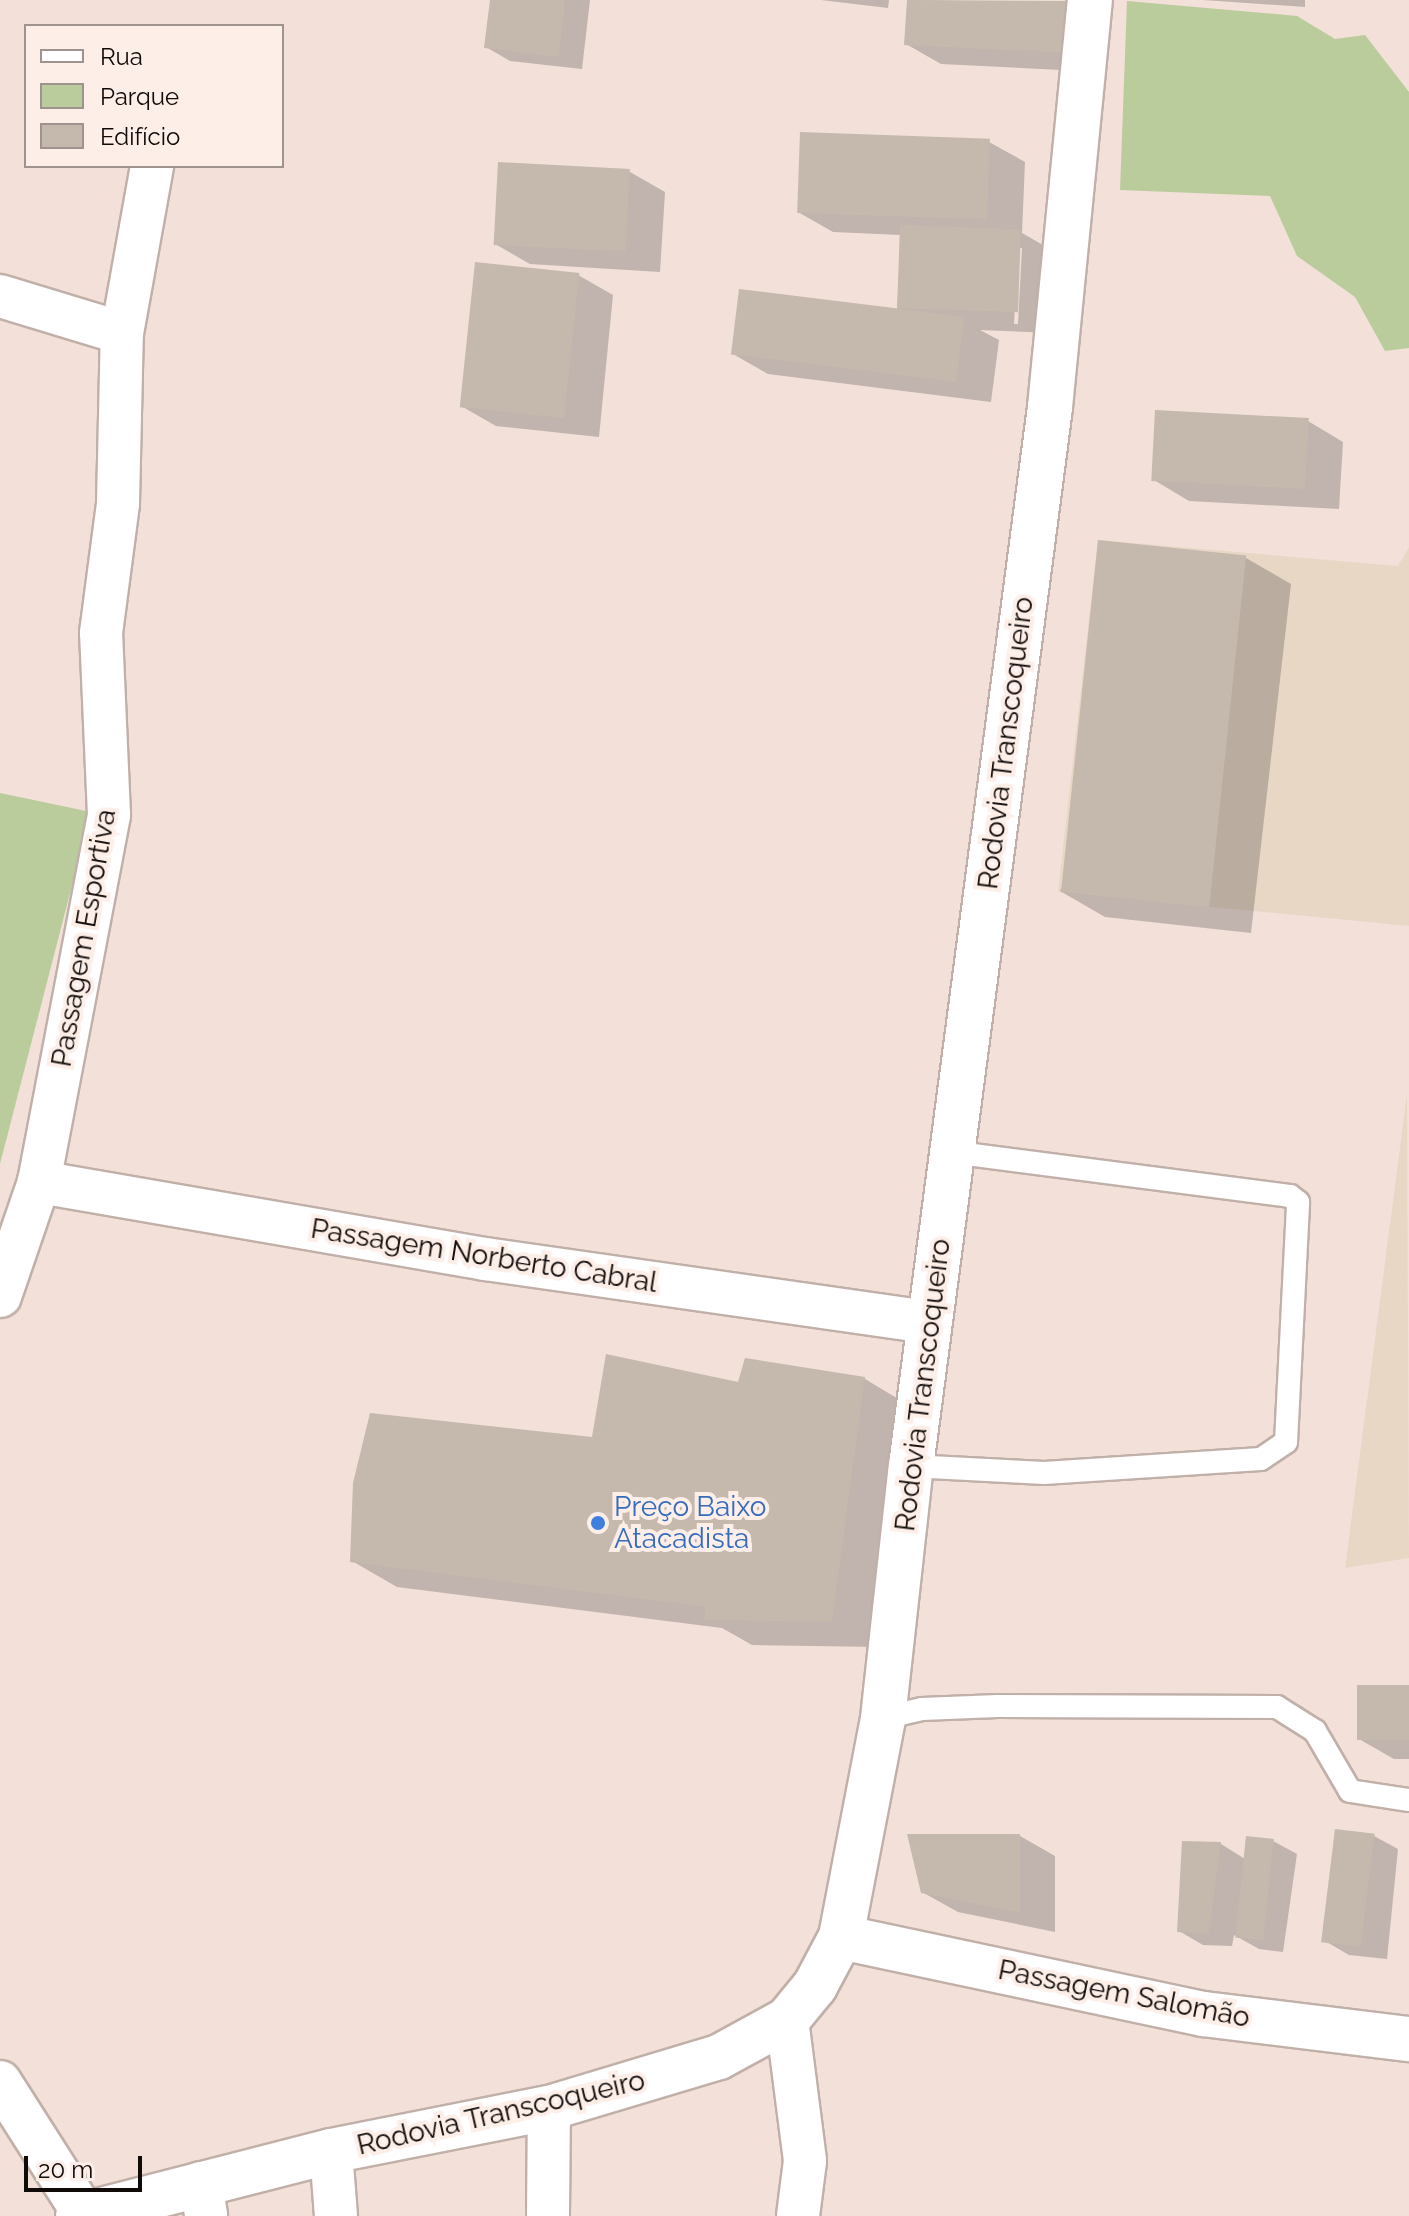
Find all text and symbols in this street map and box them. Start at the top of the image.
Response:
legend [24,24,284,168]
text: Rua [100,42,143,71]
text: Parque [100,82,179,111]
text: Edifício [100,122,180,151]
street label: Rodovia Transcoqueiro [971,594,1041,892]
street label: Passagem Esportiva [45,807,123,1069]
street label: Passagem Norberto Cabral [308,1212,660,1300]
street label: Rodovia Transcoqueiro [888,1236,958,1534]
place label: Preço Baixo Atacadista [614,1490,766,1556]
marker: Preço Baixo Atacadista [589,1514,607,1532]
street label: Passagem Salomão [995,1953,1253,2035]
street label: Rodovia Transcoqueiro [353,2063,649,2163]
scale bar [28,2140,146,2190]
text: 20 m [38,2155,93,2184]

